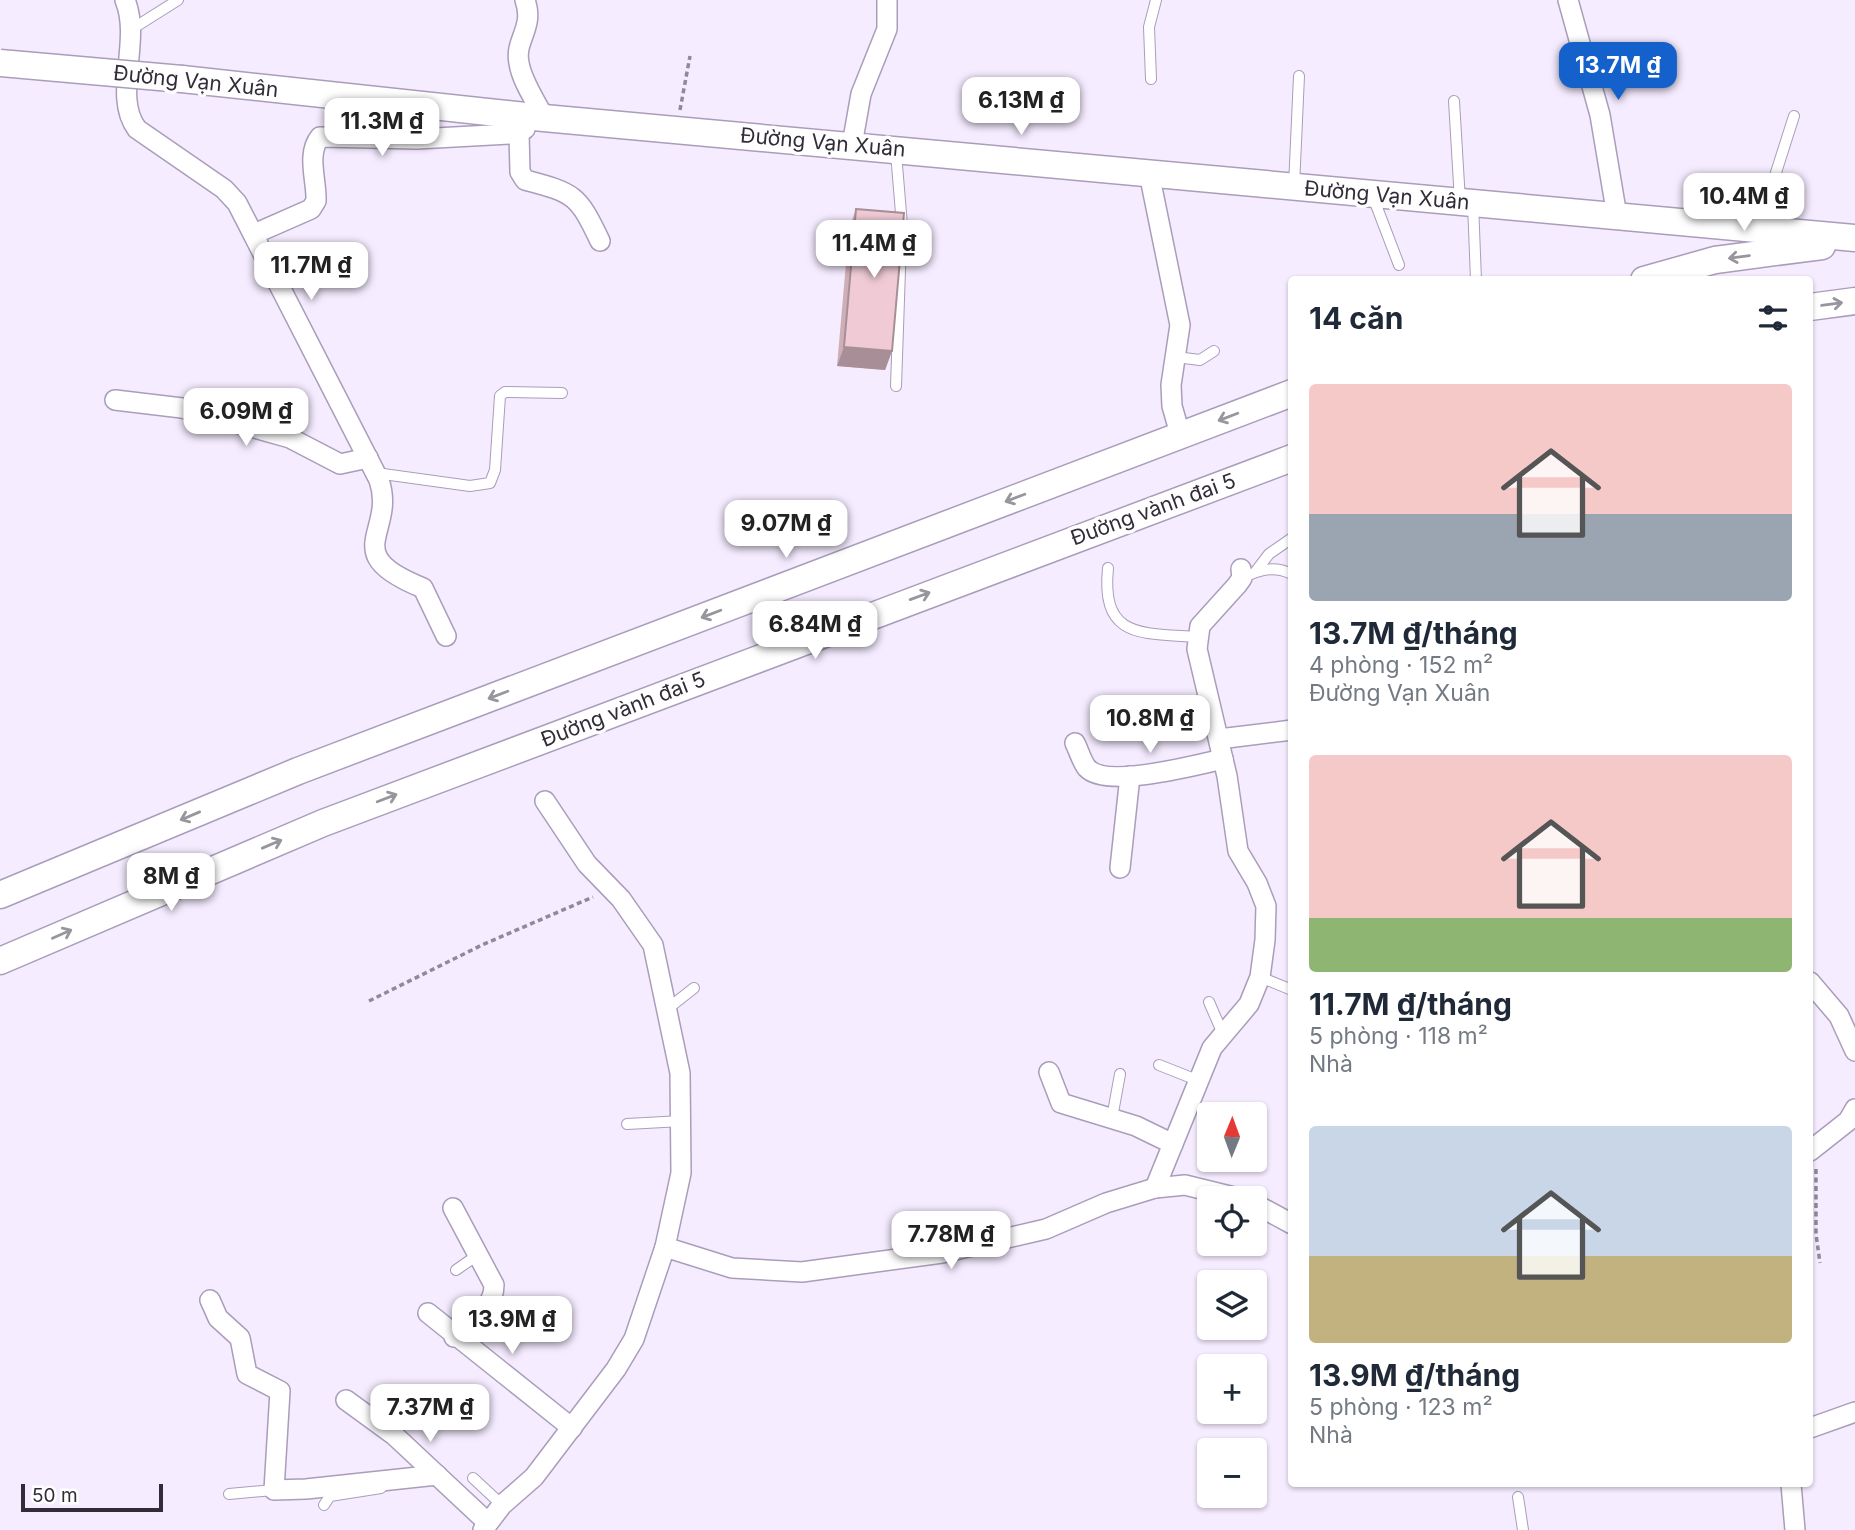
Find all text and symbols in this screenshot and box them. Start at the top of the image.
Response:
pin: 13.7M ₫ [1553,42,1683,102]
text: 13.7M ₫ [1575,51,1661,79]
street label: Đường Vạn Xuân [112,60,280,102]
pin: 6.13M ₫ [956,78,1086,137]
text: 6.13M ₫ [978,86,1064,114]
pin: 11.3M ₫ [317,99,447,158]
text: 11.3M ₫ [340,107,424,135]
street label: Đường Vạn Xuân [739,122,907,162]
pin: 10.4M ₫ [1679,174,1809,233]
street label: Đường Vạn Xuân [1303,175,1471,215]
text: 10.4M ₫ [1699,182,1789,210]
pin: 11.4M ₫ [809,220,939,280]
text: 11.4M ₫ [832,229,916,257]
pin: 11.7M ₫ [246,243,376,302]
text: 11.7M ₫ [270,251,352,279]
one-way arrow [1728,251,1751,264]
one-way arrow [1820,297,1843,310]
icon: filters [1754,299,1792,337]
text: 14 căn [1309,300,1403,336]
pin: 6.09M ₫ [181,388,311,448]
text: 6.09M ₫ [199,397,293,425]
one-way arrow [1217,412,1239,425]
icon: home [1488,430,1614,556]
street label: Đường vành đai 5 [1067,468,1239,550]
one-way arrow [1005,493,1026,506]
pin: 9.07M ₫ [721,500,851,560]
text: 9.07M ₫ [740,509,832,537]
one-way arrow [909,588,931,601]
pin: 6.84M ₫ [750,602,880,661]
one-way arrow [700,608,722,621]
text: 6.84M ₫ [768,610,862,638]
text: 13.7M ₫/tháng [1309,615,1518,651]
text: 4 phòng · 152 m² [1309,651,1493,679]
street label: Đường vành đai 5 [537,666,709,752]
text: Đường Vạn Xuân [1309,679,1490,707]
one-way arrow [488,689,510,702]
pin: 10.8M ₫ [1085,696,1215,755]
text: 10.8M ₫ [1106,704,1194,732]
one-way arrow [376,791,398,804]
icon: home [1488,801,1614,927]
one-way arrow [179,810,201,823]
one-way arrow [260,837,282,850]
pin: 8M ₫ [130,853,212,913]
text: 8M ₫ [143,862,199,890]
one-way arrow [51,927,73,940]
text: 11.7M ₫/tháng [1309,986,1512,1022]
text: 5 phòng · 118 m² [1309,1022,1488,1050]
text: Nhà [1309,1050,1353,1078]
north arrow [1197,1102,1267,1172]
map controls [1197,1102,1267,1508]
icon: home [1488,1172,1614,1298]
button: locate [1197,1186,1267,1256]
pin: 7.78M ₫ [886,1212,1016,1271]
text: 7.78M ₫ [908,1220,995,1248]
button: layers [1197,1270,1267,1340]
pin: 13.9M ₫ [447,1296,577,1356]
text: 13.9M ₫ [468,1305,556,1333]
button: + [1197,1354,1267,1424]
text: 13.9M ₫/tháng [1309,1357,1520,1393]
pin: 7.37M ₫ [365,1384,495,1444]
text: 7.37M ₫ [386,1393,474,1421]
text: 5 phòng · 123 m² [1309,1393,1493,1421]
text: Nhà [1309,1421,1353,1449]
button: − [1197,1438,1267,1508]
scale bar [21,1481,163,1513]
text: 50 m [32,1484,78,1507]

